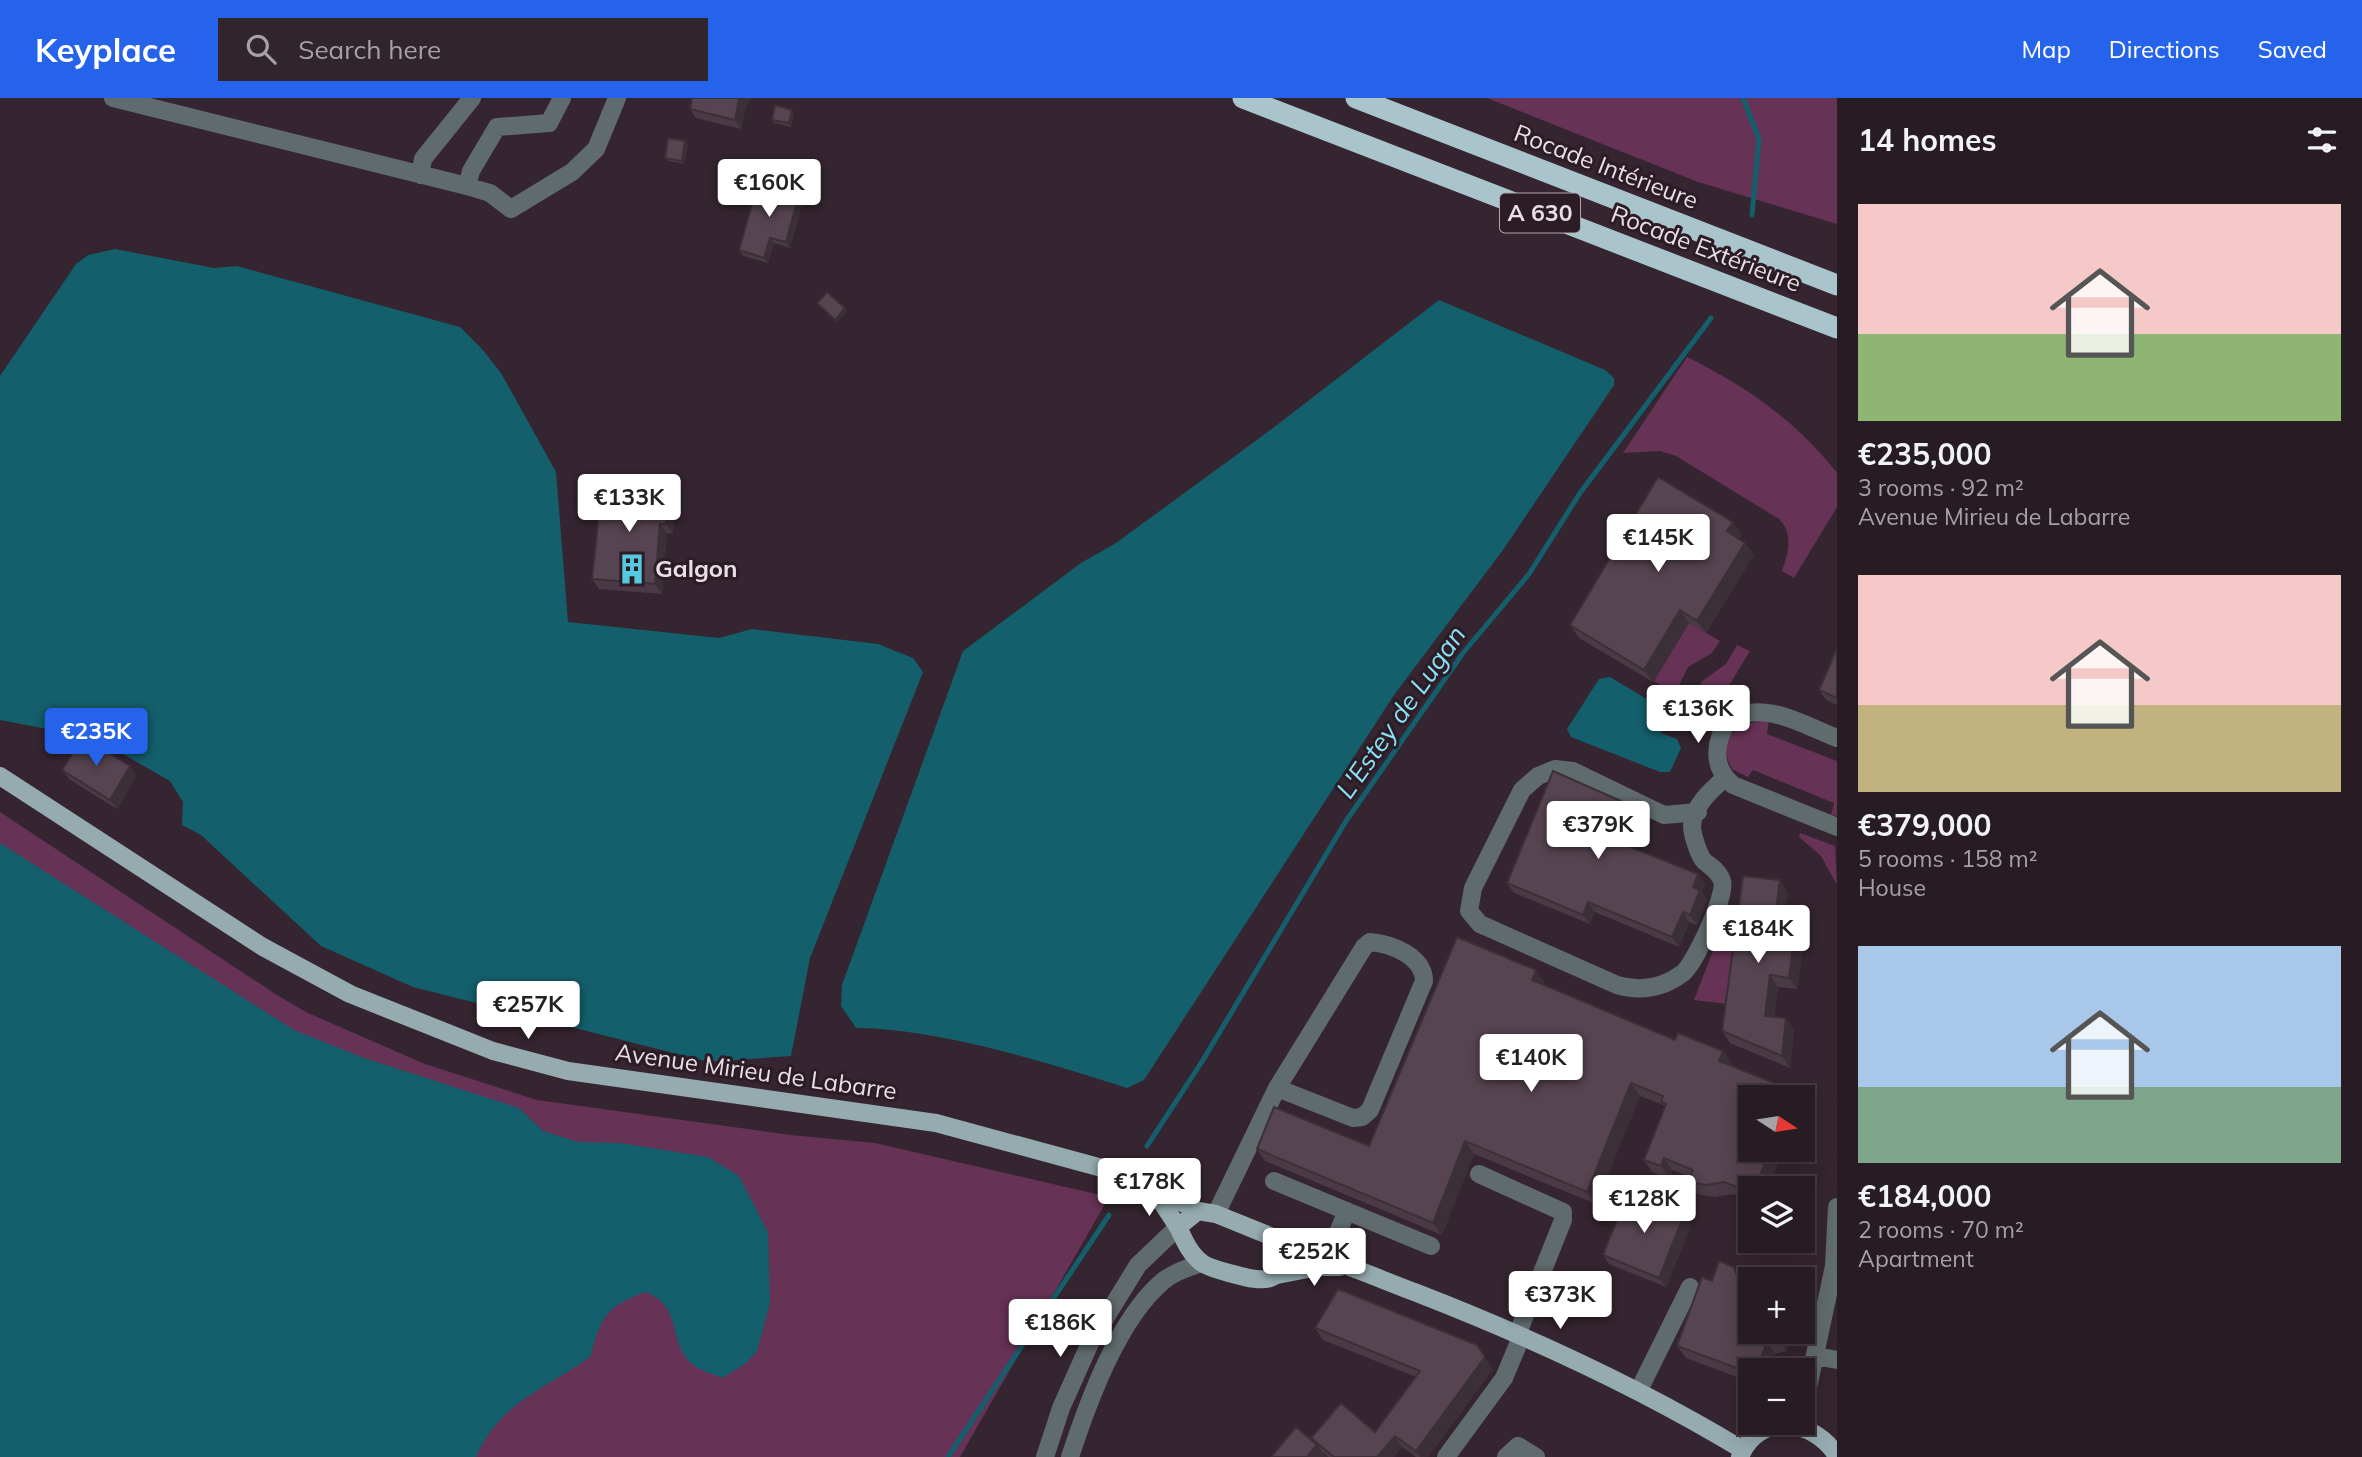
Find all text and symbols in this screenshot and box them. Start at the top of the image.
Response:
search box [218,18,708,81]
text: Keyplace [35,29,176,70]
icon: search [242,30,280,68]
text: Search here [298,33,441,66]
text: Map [2021,34,2071,64]
text: Directions [2109,34,2220,64]
text: Saved [2258,34,2327,64]
street label: Rocade Intérieure [1510,117,1703,215]
text: 14 homes [1858,121,1997,159]
icon: filters [2303,121,2341,159]
pin: €160K [720,159,818,219]
text: €160K [734,167,804,196]
road number: A 630 [1500,194,1580,232]
street label: Rocade Extérieure [1607,198,1806,298]
icon: home [2037,250,2163,376]
text: €235,000 [1858,435,1991,473]
text: 3 rooms · 92 m² [1858,473,2024,502]
pin: €133K [580,474,678,534]
text: €133K [594,482,664,511]
text: Avenue Mirieu de Labarre [1858,502,2130,531]
pin: €145K [1609,514,1707,574]
text: €145K [1623,522,1693,551]
building icon: Galgon [615,552,649,586]
place label: Galgon [655,553,738,583]
water label: L'Estey de Lugan [1329,619,1472,804]
icon: home [2037,621,2163,747]
pin: €136K [1649,686,1747,745]
text: €136K [1663,693,1733,722]
pin: €235K [47,708,145,768]
text: €235K [61,716,131,745]
pin: €379K [1549,802,1647,861]
text: €379,000 [1858,806,1991,844]
text: €379K [1563,809,1633,838]
text: 5 rooms · 158 m² [1858,844,2038,873]
text: House [1858,873,1926,902]
pin: €184K [1709,906,1807,965]
text: €184K [1723,913,1793,942]
pin: €257K [479,982,577,1041]
text: €257K [493,989,563,1018]
icon: home [2037,992,2163,1118]
pin: €140K [1482,1034,1580,1094]
street label: Avenue Mirieu de Labarre [613,1036,899,1106]
text: €140K [1496,1042,1566,1071]
north arrow [1738,1085,1815,1162]
map controls [1738,1085,1815,1435]
pin: €178K [1100,1158,1198,1218]
text: €178K [1114,1166,1184,1195]
pin: €128K [1595,1176,1693,1235]
button: layers [1738,1176,1815,1253]
text: €184,000 [1858,1177,1991,1215]
text: €128K [1609,1183,1679,1212]
text: 2 rooms · 70 m² [1858,1215,2024,1244]
pin: €252K [1265,1228,1363,1288]
text: €252K [1279,1236,1349,1265]
text: Apartment [1858,1244,1974,1273]
button: + [1738,1267,1815,1344]
pin: €373K [1511,1272,1609,1331]
text: €373K [1525,1279,1595,1308]
pin: €186K [1011,1300,1109,1359]
text: €186K [1025,1307,1095,1336]
button: − [1738,1358,1815,1435]

